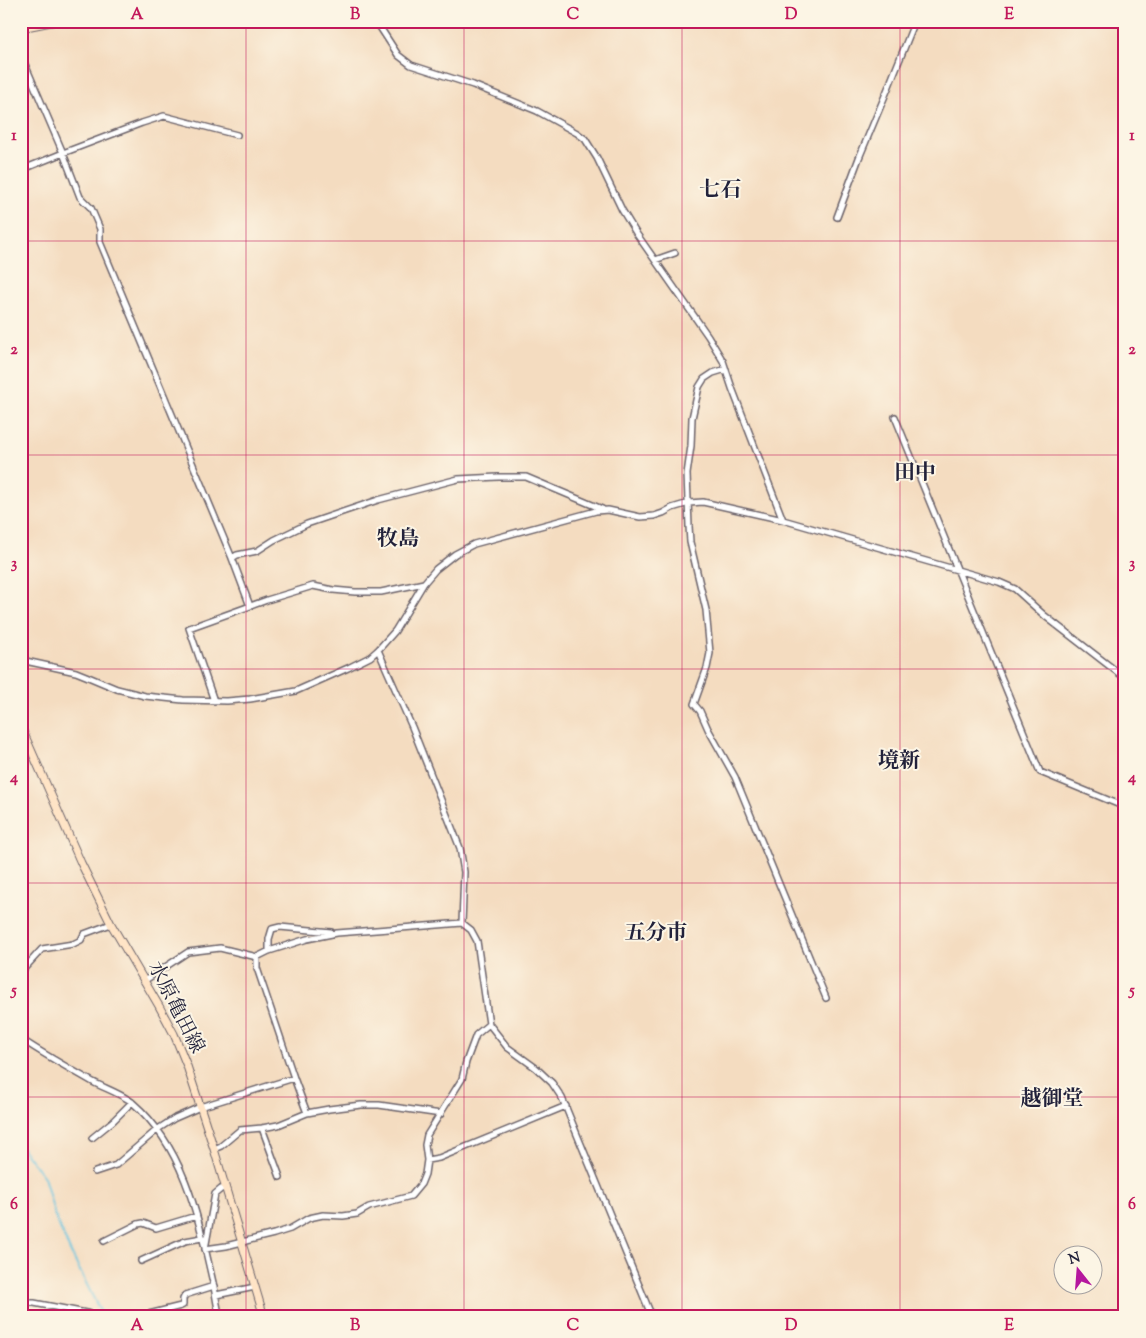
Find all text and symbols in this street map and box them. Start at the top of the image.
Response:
text: A [131,4,144,27]
text: B [350,4,360,27]
text: C [567,4,580,27]
text: D [785,4,798,27]
text: E [1004,4,1014,27]
text: 1 [11,125,17,148]
text: 1 [1129,125,1135,148]
district label: 七石 [699,176,741,206]
text: 2 [10,339,18,362]
text: 2 [1128,339,1136,362]
district label: 田中 [894,459,936,489]
district label: 牧島 [377,525,419,555]
text: 3 [11,553,18,576]
text: 3 [1129,553,1136,576]
district label: 境新 [878,747,920,777]
text: 4 [9,767,18,790]
text: 4 [1127,767,1136,790]
district label: 五分市 [625,919,688,949]
street label: 水原亀田線 [139,957,211,1059]
text: 5 [9,980,17,1003]
text: 5 [1127,980,1135,1003]
district label: 越御堂 [1021,1085,1084,1115]
text: 6 [10,1194,18,1217]
text: 6 [1128,1194,1136,1217]
north arrow [1054,1246,1104,1296]
text: N [1067,1248,1083,1271]
text: A [131,1315,144,1338]
text: B [350,1315,360,1338]
text: C [567,1315,580,1338]
text: D [785,1315,798,1338]
text: E [1004,1315,1014,1338]

